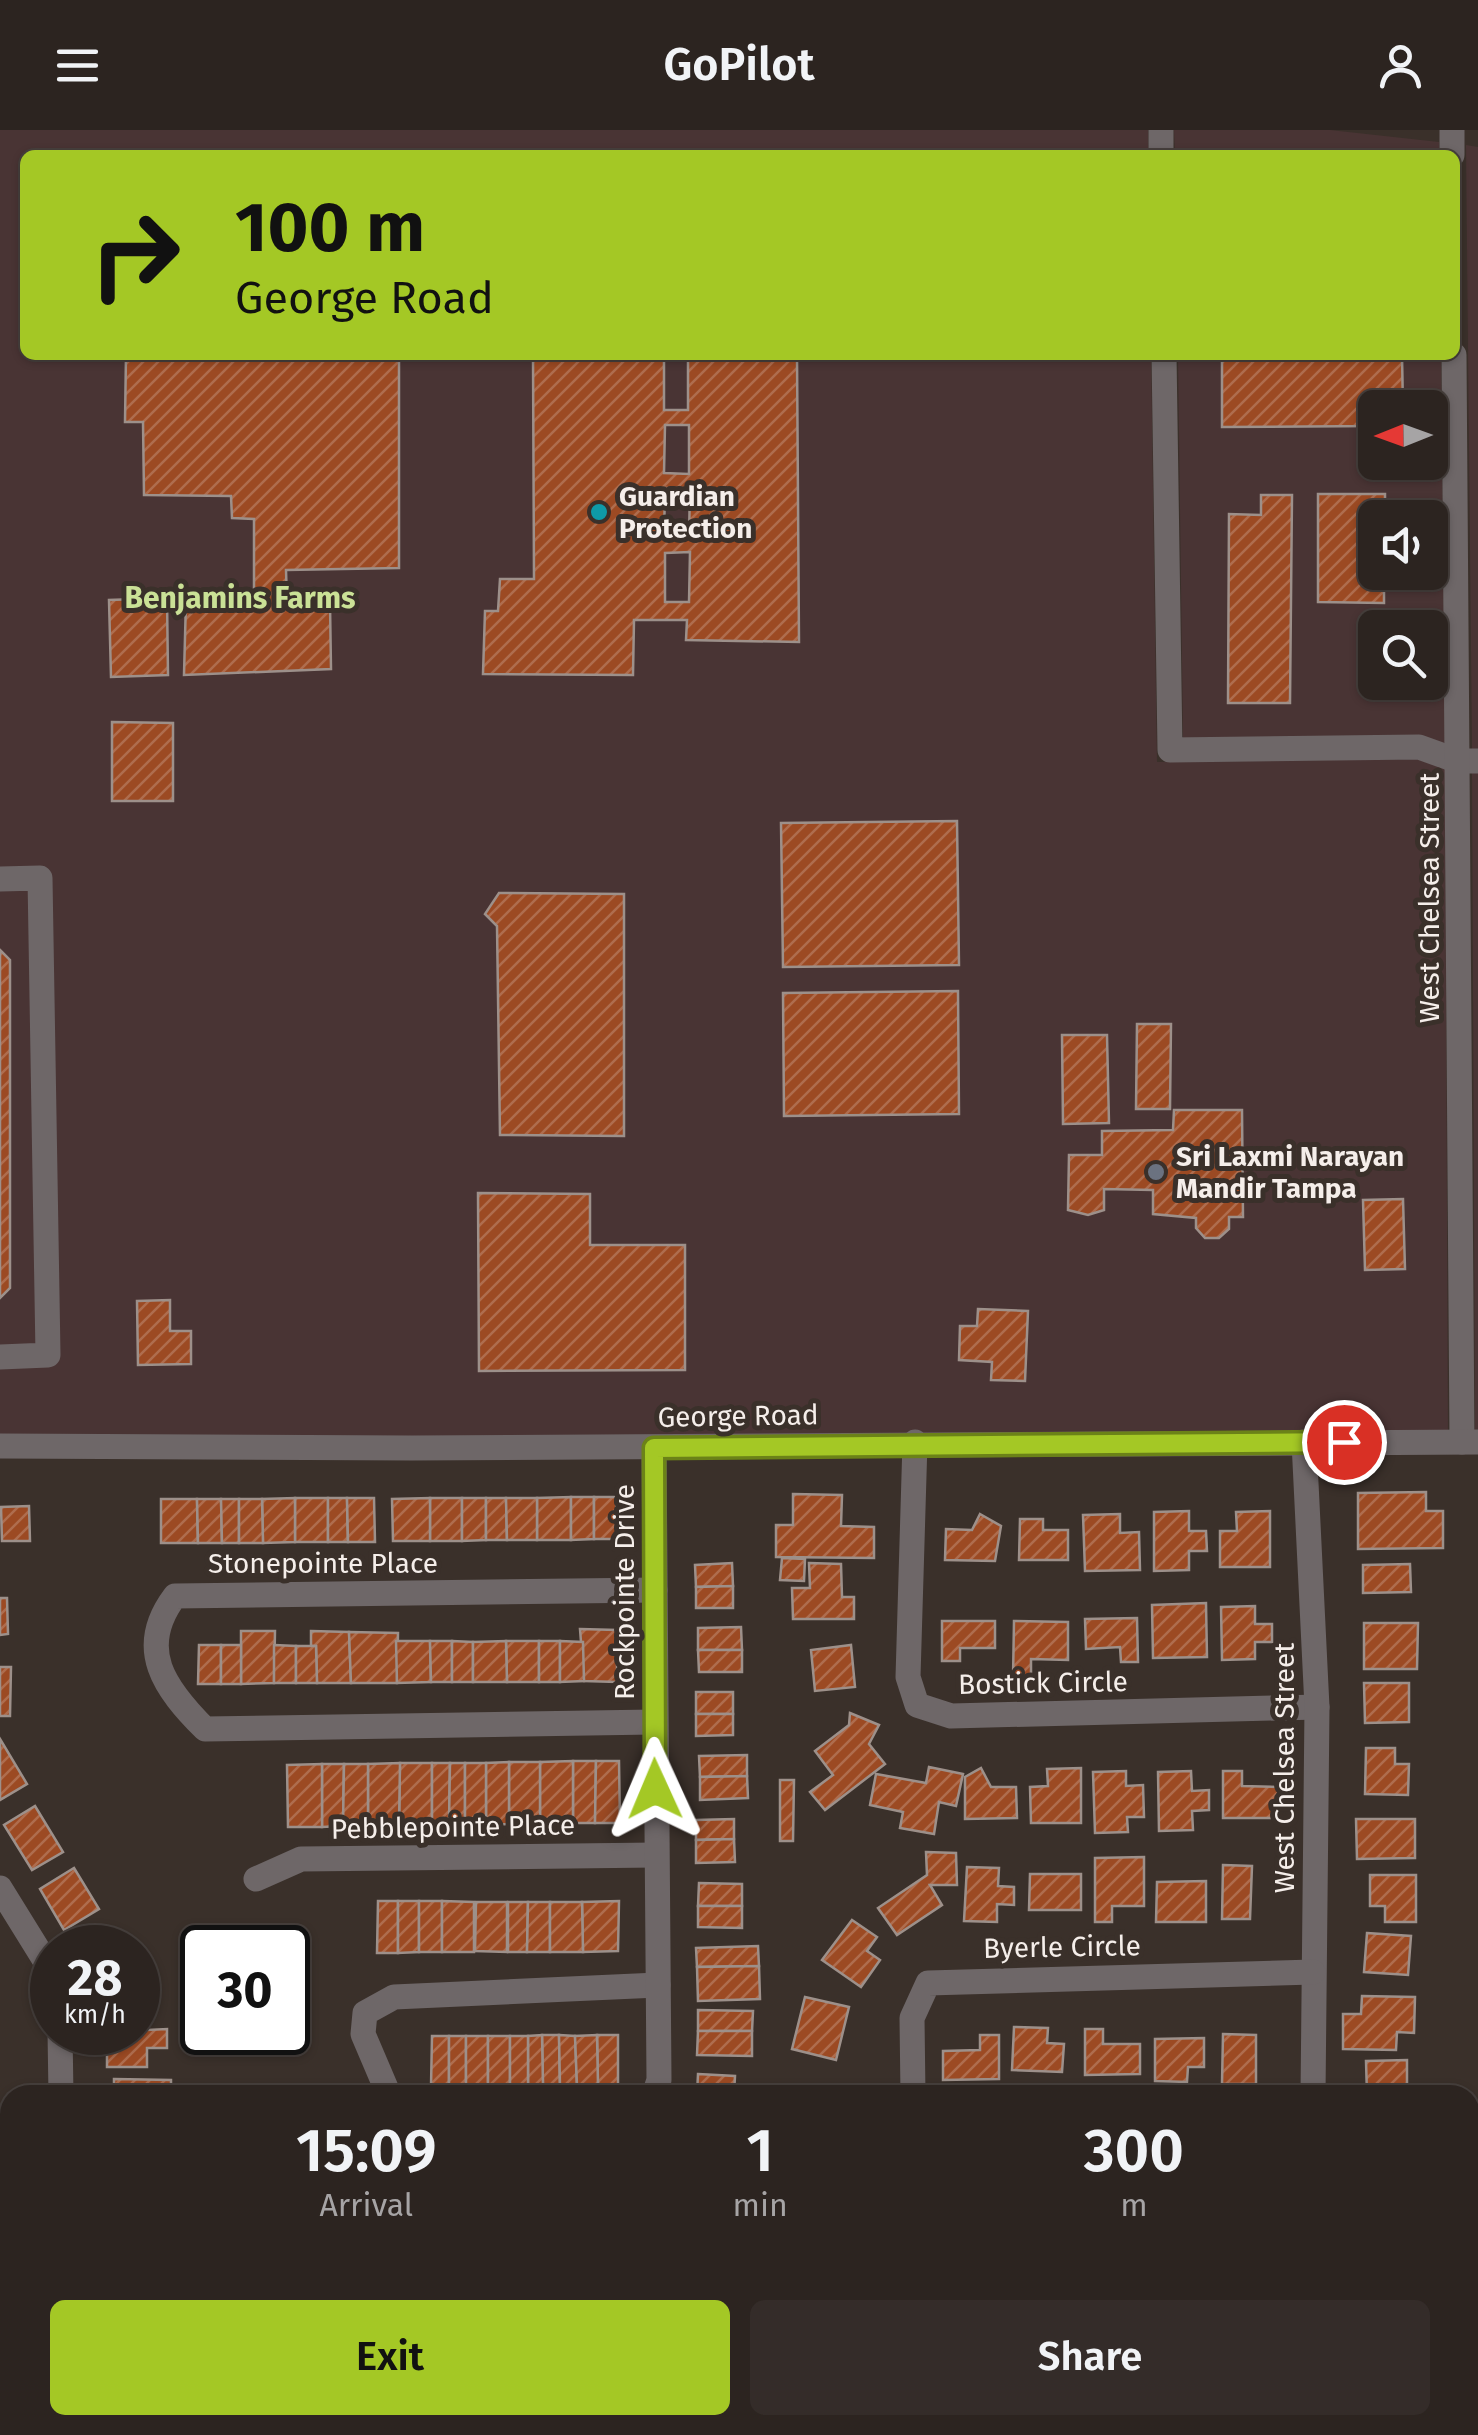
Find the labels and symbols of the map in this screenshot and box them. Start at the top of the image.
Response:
north arrow [1358,390,1448,480]
place label: Guardian Protection [619,480,752,545]
marker: Guardian Protection [588,501,610,523]
district label: Benjamins Farms [124,580,356,616]
street label: West Chelsea Street [1413,772,1446,1023]
place label: Sri Laxmi Narayan Mandir Tampa [1176,1140,1404,1205]
marker: Sri Laxmi Narayan Mandir Tampa [1145,1161,1167,1183]
street label: George Road [657,1398,819,1434]
pin [1302,1400,1387,1485]
street label: Rockpointe Drive [608,1484,641,1700]
street label: Stonepointe Place [208,1547,438,1580]
street label: West Chelsea Street [1268,1642,1301,1893]
street label: Bostick Circle [958,1665,1128,1701]
position arrow [603,1737,707,1841]
street label: Pebblepointe Place [331,1808,575,1846]
speed limit sign: 30 [180,1925,310,2055]
street label: Byerle Circle [983,1929,1141,1965]

